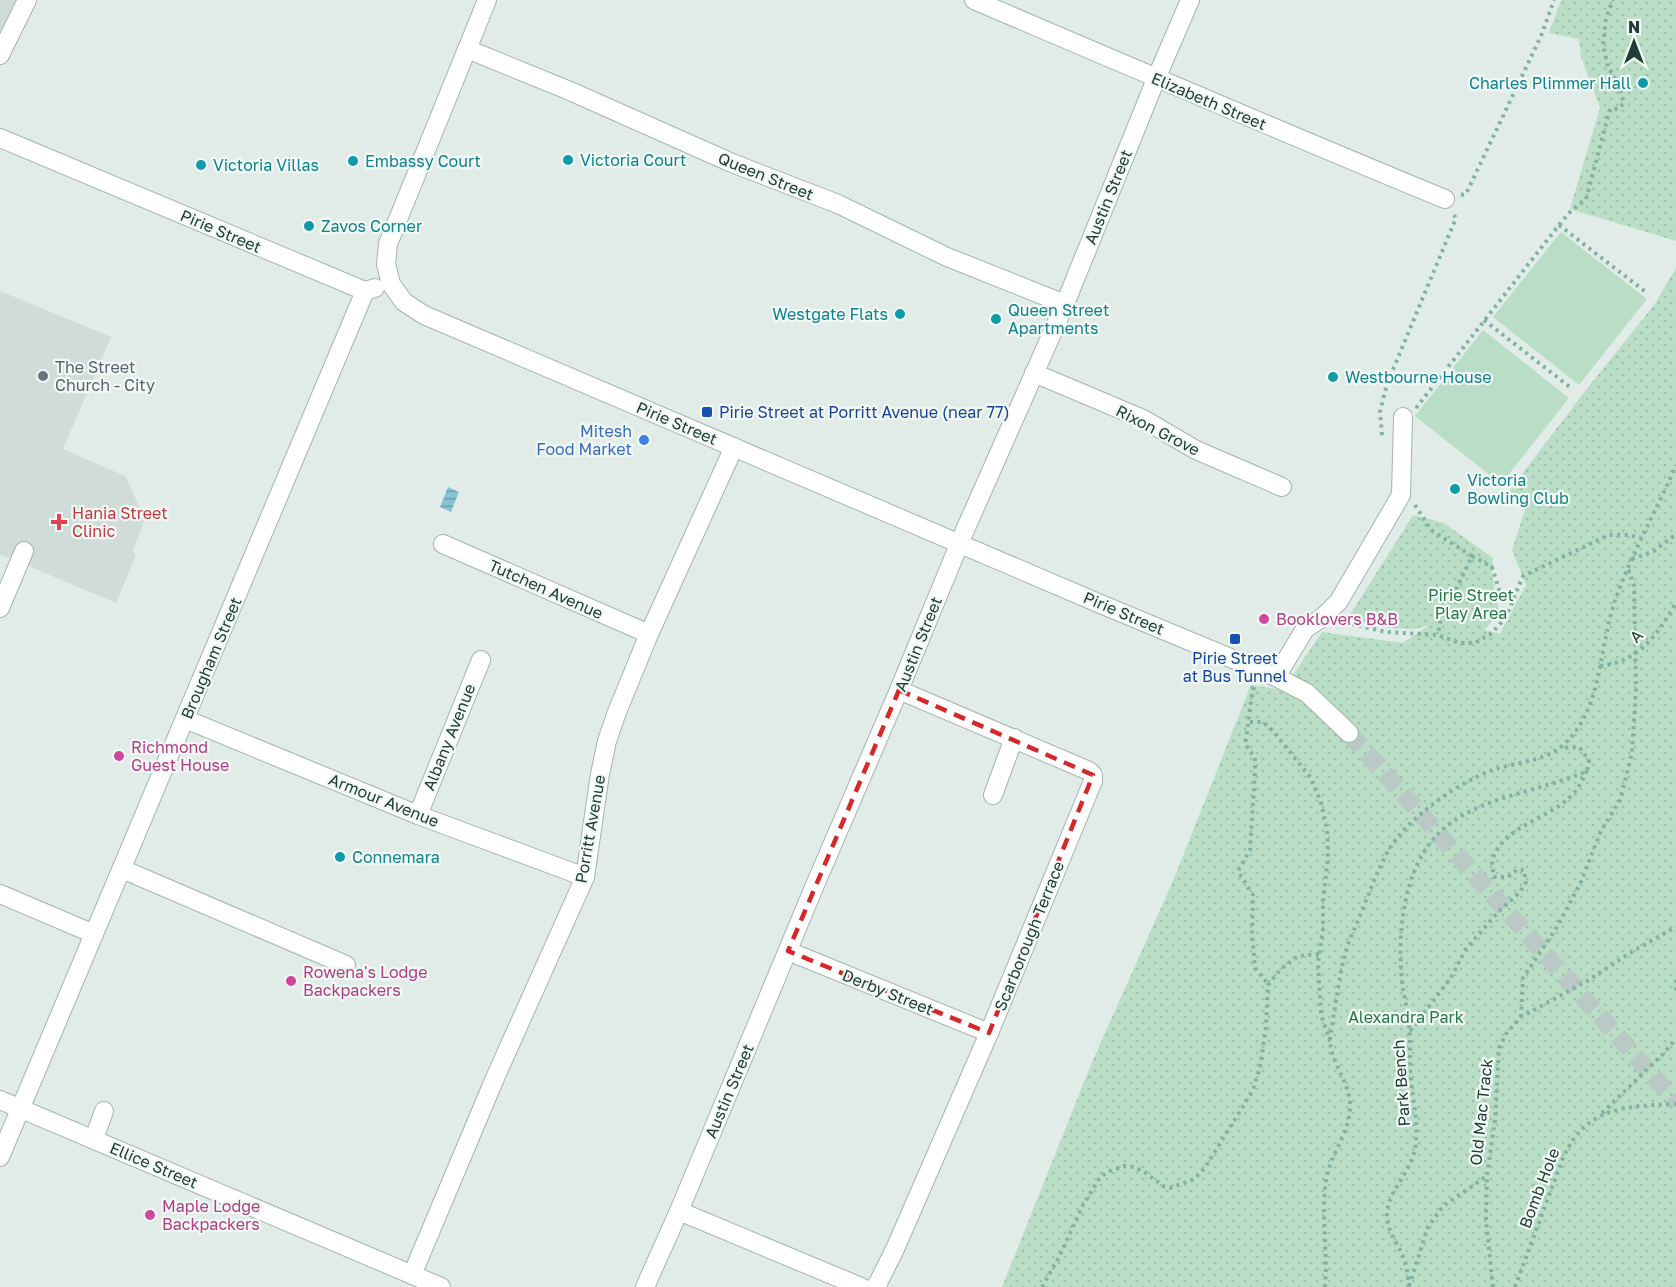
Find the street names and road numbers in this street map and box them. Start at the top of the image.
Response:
street label: Elizabeth Street [1148,68,1270,134]
street label: Austin Street [1080,147,1136,247]
street label: Queen Street [715,148,817,204]
street label: Pirie Street [178,205,264,257]
street label: Pirie Street [634,397,720,449]
street label: Rixon Grove [1113,400,1203,460]
street label: Tutchen Avenue [486,555,606,623]
street label: Pirie Street [1081,587,1167,639]
street label: Brougham Street [176,594,246,722]
street label: Austin Street [890,594,946,694]
street label: A [1625,625,1647,647]
street label: Albany Avenue [418,681,480,793]
street label: Armour Avenue [326,769,442,831]
street label: Porritt Avenue [571,773,609,885]
street label: Scarborough Terrace [990,858,1068,1014]
street label: Derby Street [839,965,937,1019]
street label: Park Bench [1388,1039,1414,1127]
street label: Austin Street [700,1041,758,1141]
street label: Old Mac Track [1465,1057,1497,1167]
street label: Ellice Street [107,1137,201,1193]
street label: Bomb Hole [1515,1145,1563,1231]

